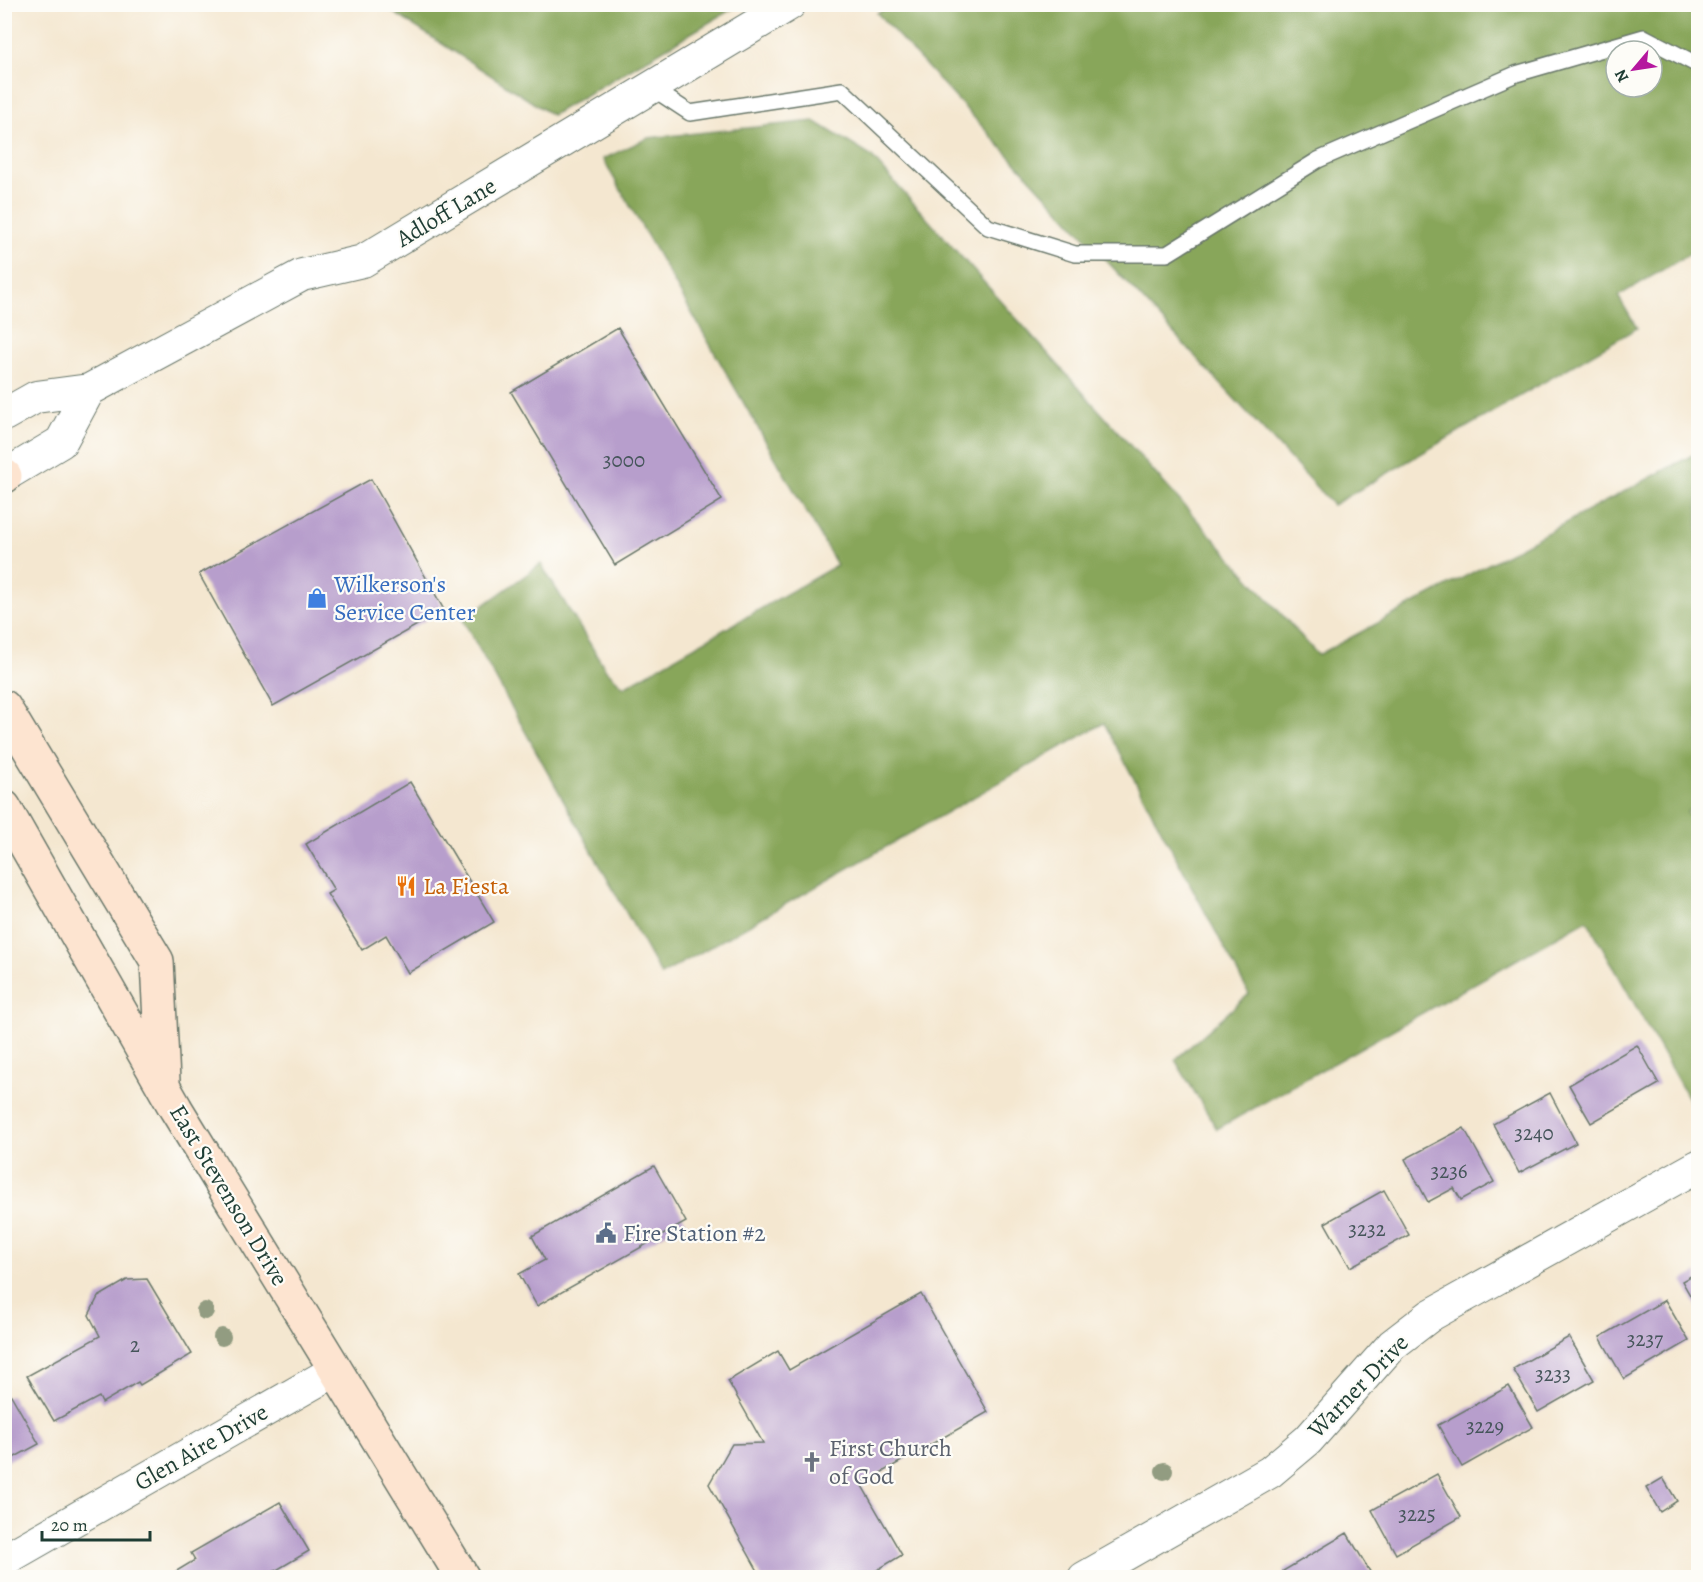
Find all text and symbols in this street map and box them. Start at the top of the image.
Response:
north arrow [1604,39,1664,99]
text: N [1609,65,1634,86]
street label: Adloff Lane [389,170,502,255]
house number: 3000 [603,446,645,474]
place label: Wilkerson's Service Center [333,568,476,628]
shop icon: Wilkerson's Service Center [305,586,329,610]
place label: La Fiesta [423,870,510,902]
restaurant icon: La Fiesta [394,874,418,898]
street label: East Stevenson Drive [162,1098,296,1292]
house number: 3240 [1514,1119,1554,1147]
house number: 3236 [1430,1157,1468,1185]
house number: 3232 [1348,1215,1386,1243]
place label: Fire Station #2 [623,1217,766,1249]
public building icon: Fire Station #2 [594,1221,618,1245]
house number: 3237 [1627,1325,1663,1353]
street label: Warner Drive [1300,1327,1416,1446]
house number: 2 [130,1331,140,1359]
house number: 3233 [1535,1360,1571,1388]
street label: Glen Aire Drive [129,1396,273,1498]
house number: 3229 [1466,1412,1504,1440]
place label: First Church of God [829,1432,952,1492]
church icon: First Church of God [800,1450,824,1474]
house number: 3225 [1398,1500,1436,1528]
scale bar [42,1504,150,1542]
text: 20 m [51,1513,88,1537]

